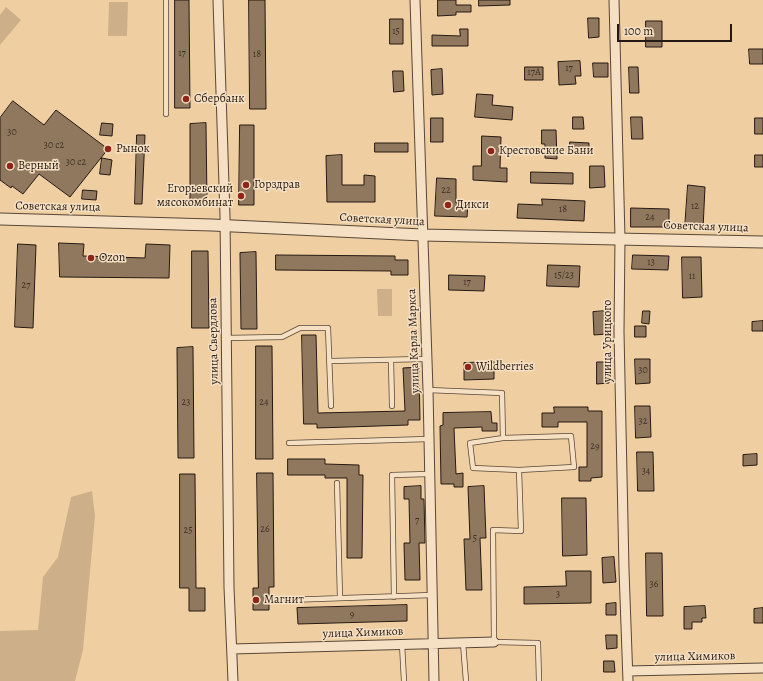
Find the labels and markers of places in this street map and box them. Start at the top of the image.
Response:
place label: Сбербанк [194,92,244,106]
marker: Сбербанк [181,94,191,104]
place label: Рынок [116,142,150,156]
marker: Рынок [103,144,113,154]
place label: Крестовские Бани [499,144,593,158]
marker: Крестовские Бани [486,146,496,156]
place label: Верный [18,159,59,173]
marker: Верный [5,161,15,171]
place label: Горздрав [254,178,300,192]
marker: Горздрав [241,180,251,190]
place label: Егорьевский мясокомбинат [157,182,233,210]
marker: Егорьевский мясокомбинат [236,191,246,201]
place label: Дикси [456,198,489,212]
marker: Дикси [443,200,453,210]
place label: Ozon [99,251,125,265]
marker: Ozon [86,253,96,263]
place label: Wildberries [476,360,534,374]
marker: Wildberries [463,362,473,372]
place label: Магнит [264,593,304,607]
marker: Магнит [251,595,261,605]

